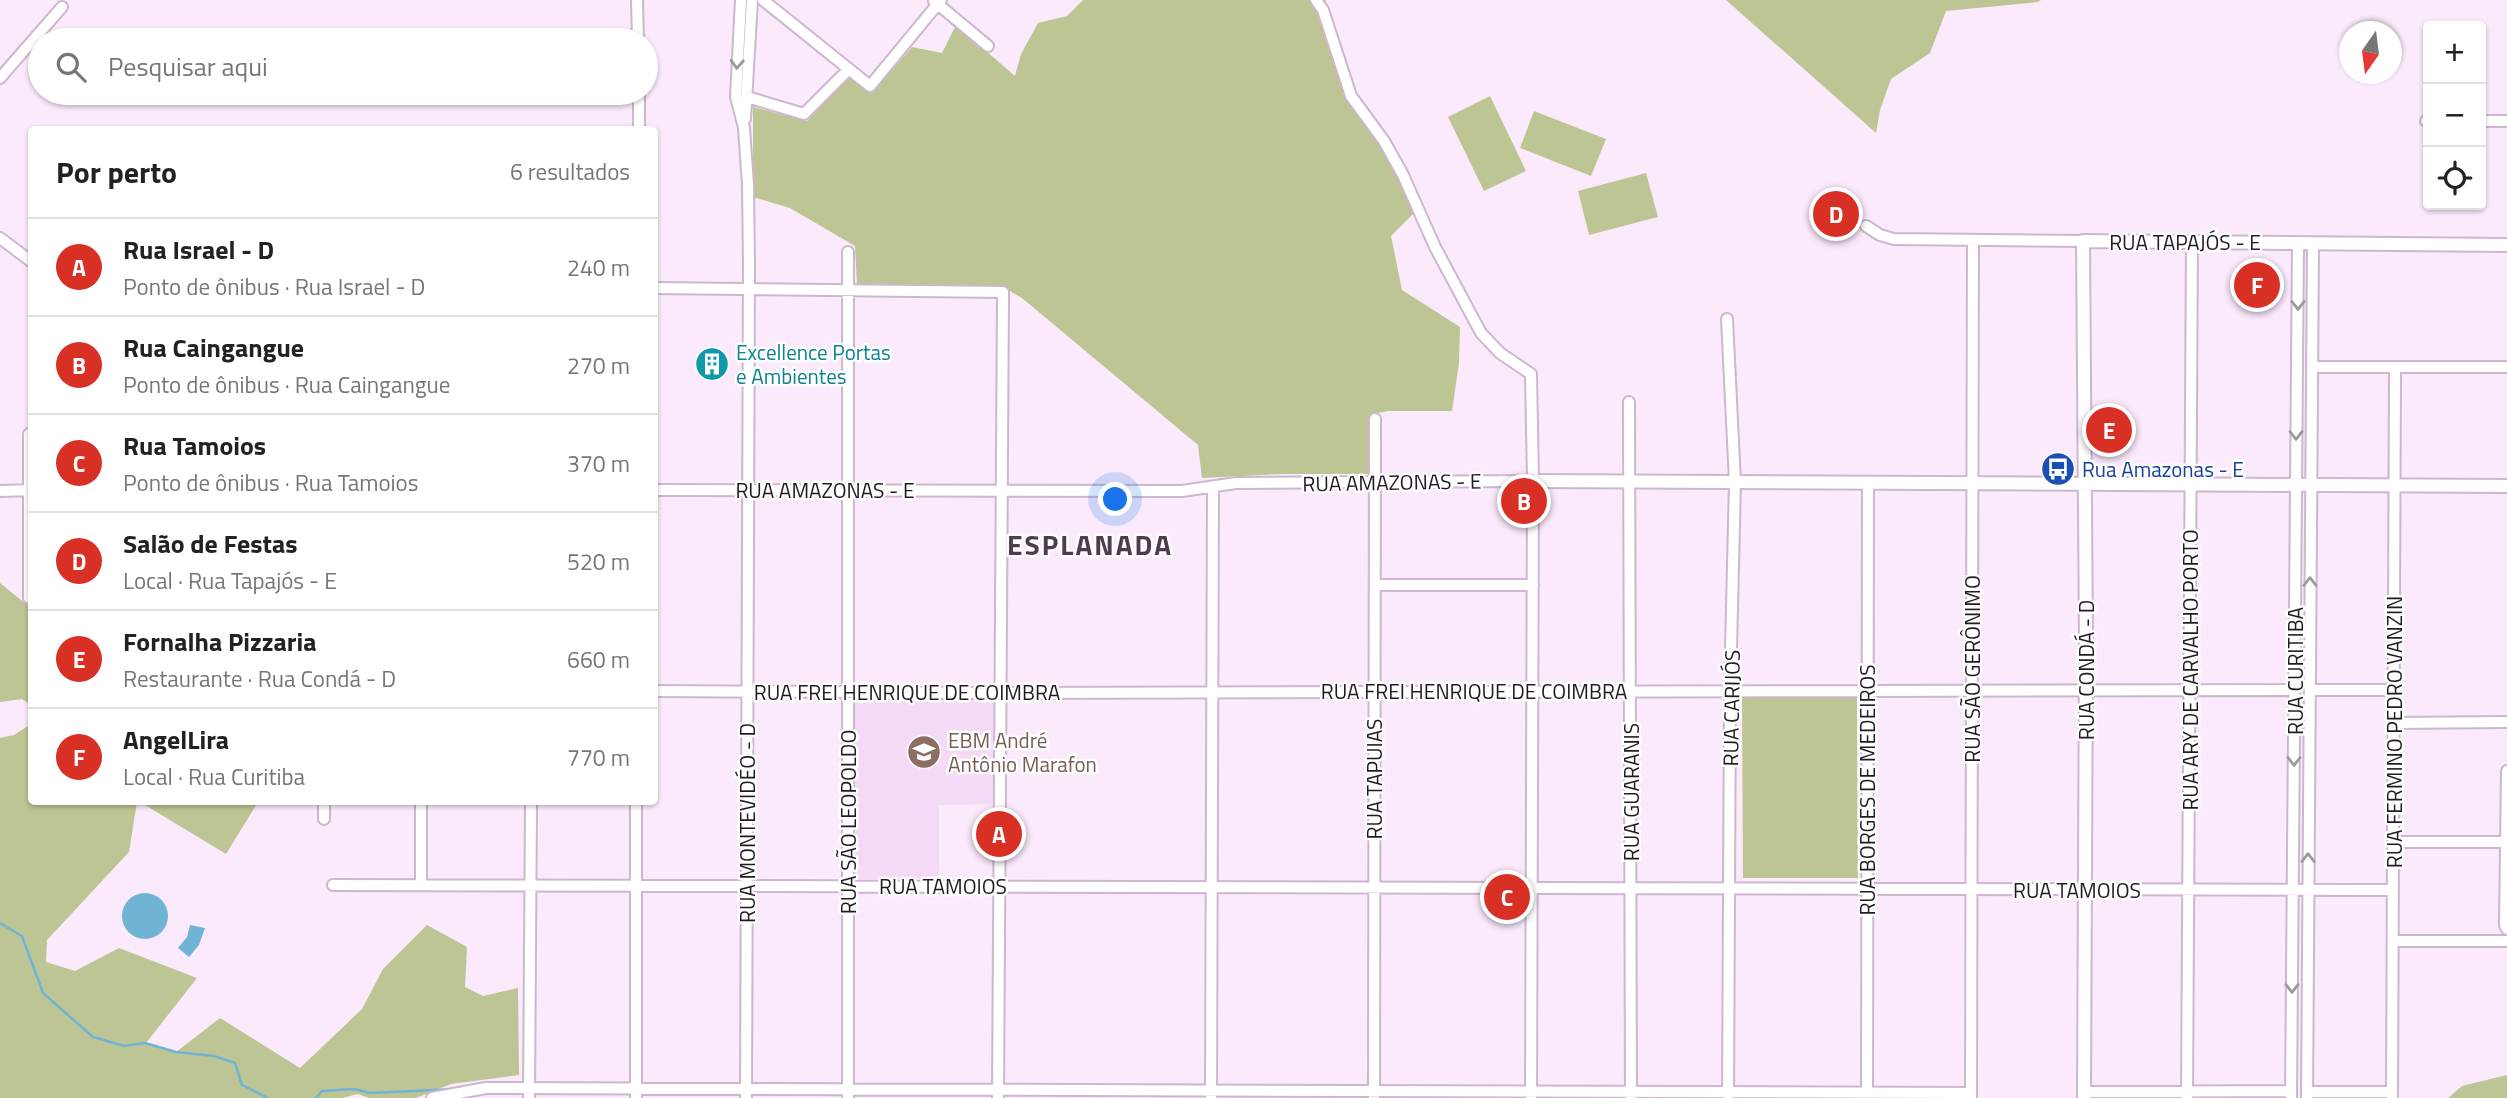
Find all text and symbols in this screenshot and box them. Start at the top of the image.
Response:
north arrow [2339,21,2402,84]
map controls [2423,21,2486,210]
button: + [2423,21,2486,84]
search box [28,28,658,105]
text: Pesquisar aqui [108,47,268,86]
icon: search [52,48,90,86]
one-way arrow [730,59,745,70]
button: − [2423,84,2486,147]
button: locate [2423,147,2486,210]
text: Por perto [56,149,177,195]
text: 6 resultados [510,154,630,189]
pin: D [1813,188,1859,240]
street label: RUA TAPAJÓS - E [2109,226,2261,258]
text: Rua Israel - D [123,230,274,269]
text: A [72,250,86,285]
text: 240 m [567,250,630,285]
pin: F [2234,259,2280,311]
text: Ponto de ônibus · Rua Israel - D [123,269,425,304]
one-way arrow [2290,300,2305,311]
text: Rua Caingangue [123,328,304,367]
place label: Excellence Portas e Ambientes [736,336,891,392]
building icon: Excellence Portas e Ambientes [693,345,731,383]
text: B [72,348,86,383]
text: 270 m [567,348,630,383]
text: Ponto de ônibus · Rua Caingangue [123,367,450,402]
pin: E [2086,404,2132,456]
text: Rua Tamoios [123,426,266,465]
one-way arrow [2289,430,2304,441]
text: C [73,446,85,481]
text: 370 m [567,446,630,481]
bus stop icon: Rua Amazonas - E [2039,450,2077,488]
place label: Rua Amazonas - E [2082,453,2244,485]
street label: RUA AMAZONAS - E [1302,464,1482,500]
text: Ponto de ônibus · Rua Tamoios [123,465,418,500]
street label: RUA AMAZONAS - E [735,474,915,506]
pin: B [1501,475,1547,527]
your location [1098,482,1132,516]
district label: ESPLANADA [1007,523,1173,566]
text: Salão de Festas [123,524,297,563]
street label: RUA ARY DE CARVALHO PORTO [2174,529,2206,811]
text: D [72,544,86,579]
text: 520 m [567,544,630,579]
text: Local · Rua Tapajós - E [123,563,337,598]
street label: RUA SÃO GERÔNIMO [1956,575,1988,763]
one-way arrow [2302,576,2318,587]
street label: RUA FERMINO PEDRO VANZIN [2378,596,2410,868]
street label: RUA CONDÁ - D [2070,600,2102,740]
street label: RUA CURITIBA [2279,607,2311,735]
text: Fornalha Pizzaria [123,622,317,661]
text: E [73,642,85,677]
text: 660 m [567,642,630,677]
street label: RUA CARIJÓS [1714,649,1748,767]
text: Restaurante · Rua Condá - D [123,661,396,696]
street label: RUA BORGES DE MEDEIROS [1851,664,1883,916]
street label: RUA FREI HENRIQUE DE COIMBRA [1321,675,1628,707]
street label: RUA FREI HENRIQUE DE COIMBRA [754,676,1061,708]
street label: RUA TAPUIAS [1358,719,1390,839]
text: AngelLira [123,720,229,759]
street label: RUA MONTEVIDÉO - D [731,723,763,923]
street label: RUA GUARANIS [1615,723,1647,861]
place label: EBM André Antônio Marafon [948,724,1097,780]
street label: RUA SÃO LEOPOLDO [832,730,864,914]
school or university icon: EBM André Antônio Marafon [905,733,943,771]
text: F [73,740,85,775]
text: 770 m [567,740,630,775]
one-way arrow [2286,756,2302,766]
text: Local · Rua Curitiba [123,759,305,794]
pin: A [976,808,1022,860]
one-way arrow [2301,853,2316,864]
street label: RUA TAMOIOS [879,870,1007,902]
pin: C [1484,871,1530,923]
street label: RUA TAMOIOS [2013,874,2141,906]
one-way arrow [2284,983,2300,994]

